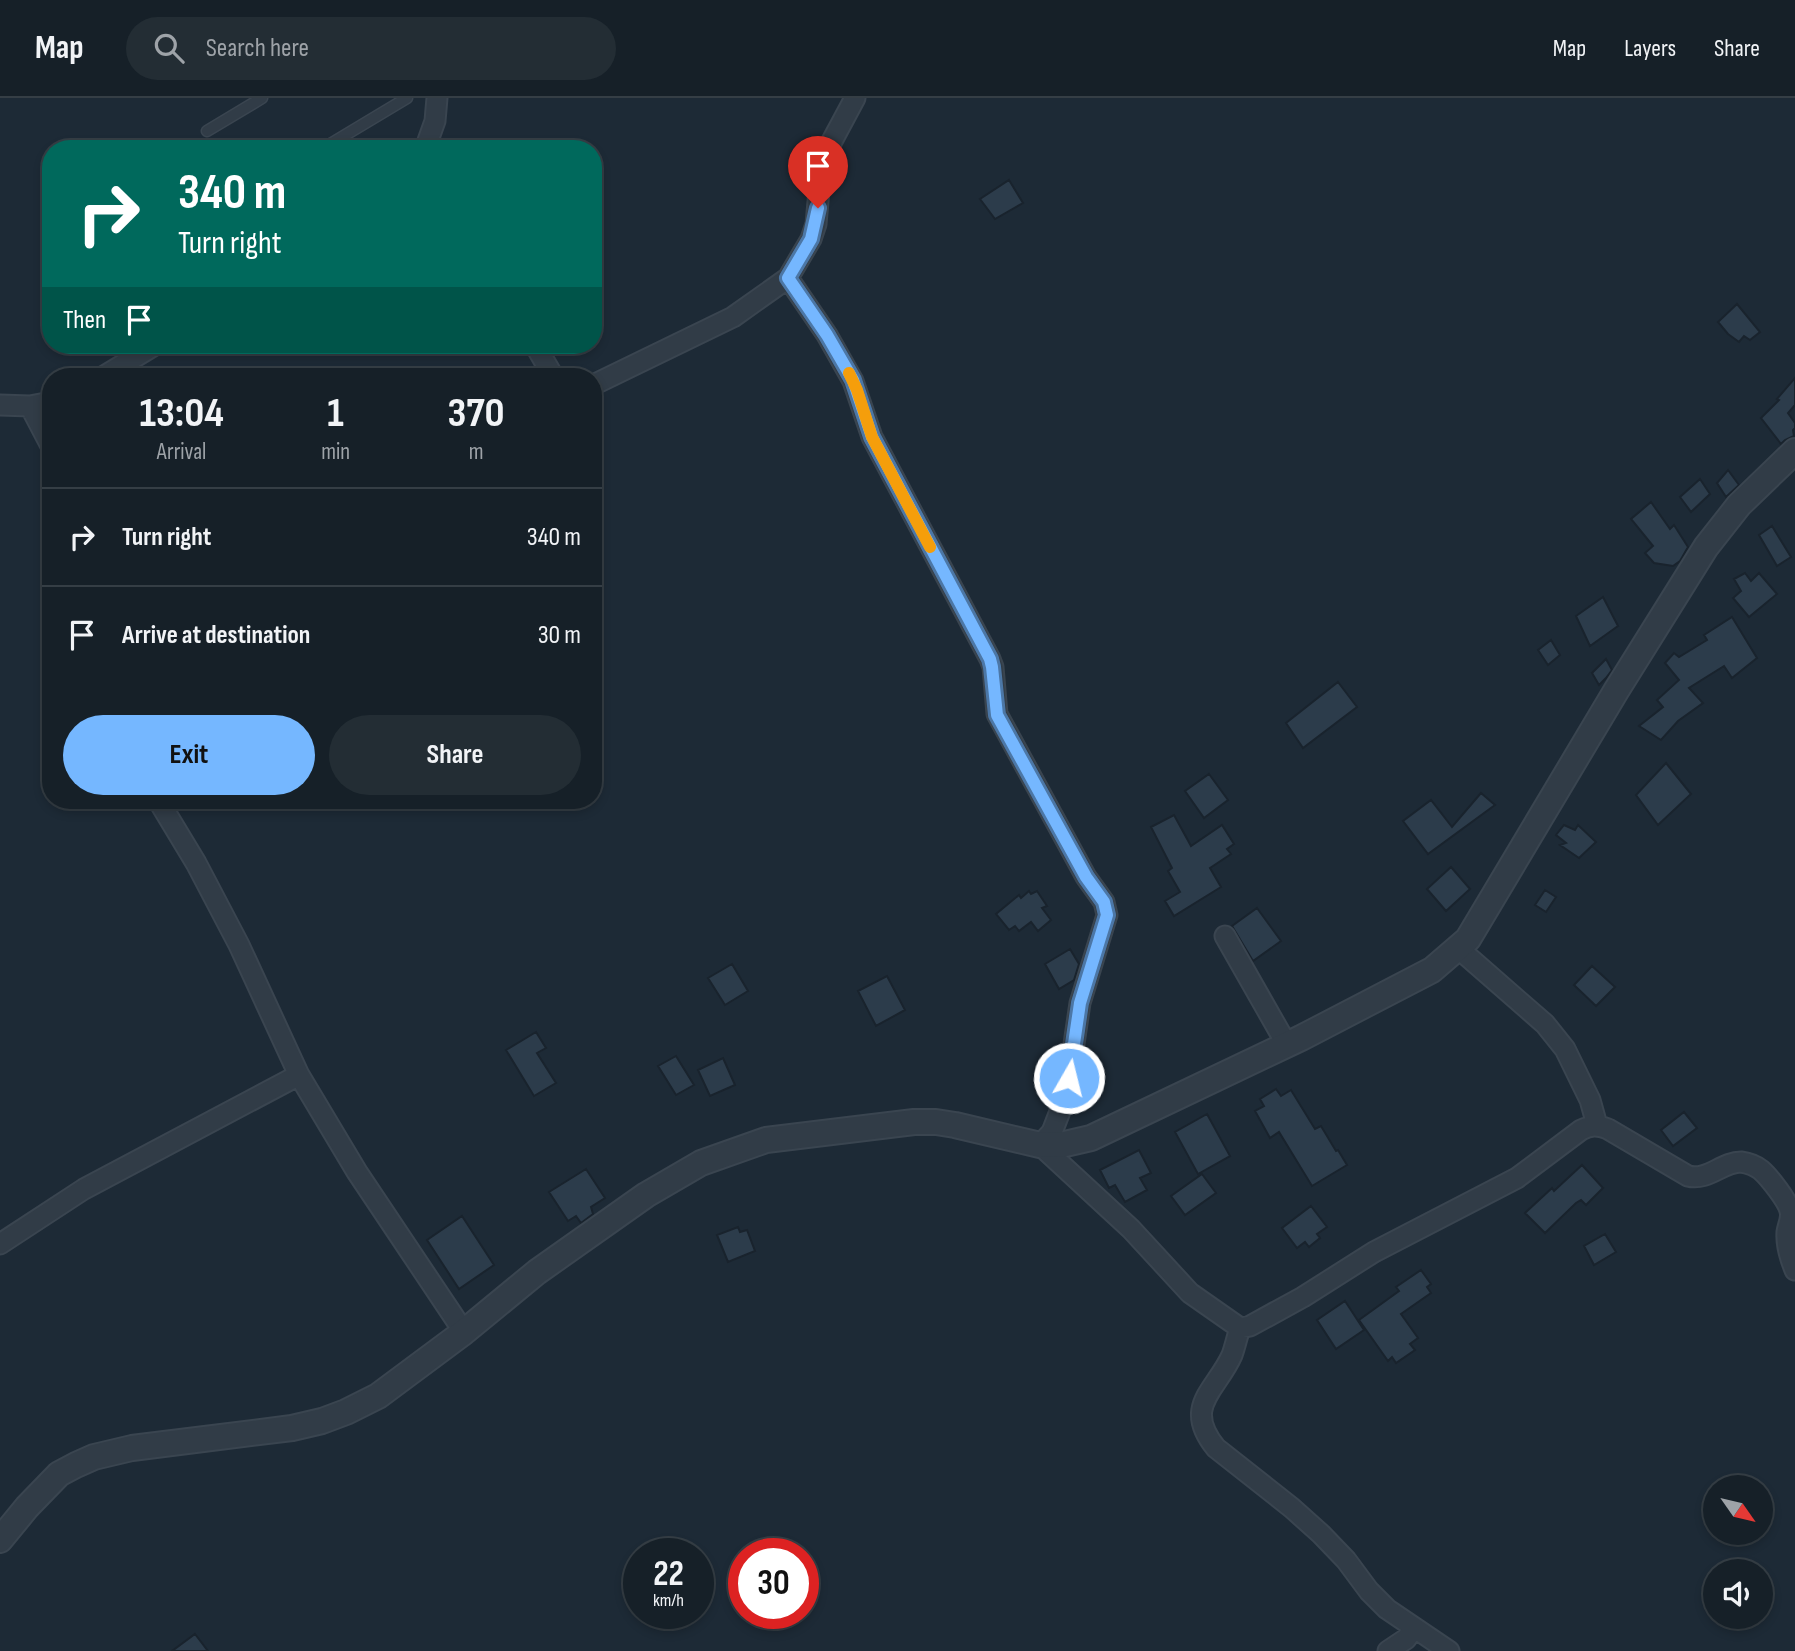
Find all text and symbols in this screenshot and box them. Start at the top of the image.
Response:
search box [126,17,616,80]
text: Map [35,28,84,68]
icon: search [150,29,188,67]
text: Search here [206,33,309,64]
text: Map [1553,34,1586,63]
text: Layers [1624,34,1676,63]
text: Share [1714,34,1760,63]
pin [788,136,848,208]
icon: arrive [799,147,837,185]
text: 340 m [178,164,286,223]
icon: right [63,168,154,259]
text: Turn right [178,224,282,263]
icon: arrive [120,301,158,339]
text: Then [63,305,106,336]
text: 13:04 [139,388,224,439]
text: 1 [327,388,344,439]
text: 370 [448,388,505,439]
text: Arrival [157,438,206,466]
text: min [321,438,350,466]
text: m [469,438,483,466]
icon: right [63,518,101,556]
text: Turn right [122,522,211,553]
text: 340 m [527,522,581,553]
icon: arrive [63,616,101,654]
text: Arrive at destination [122,620,310,651]
text: 30 m [538,620,581,651]
button: Exit [63,715,315,795]
button: Share [329,715,581,795]
position arrow [1032,1041,1106,1115]
north arrow [1703,1475,1773,1545]
map controls [1703,1475,1773,1629]
speed limit sign: 30 [728,1538,819,1629]
text: 22 [653,1553,684,1596]
button: sound [1703,1559,1773,1629]
text: km/h [653,1590,684,1611]

